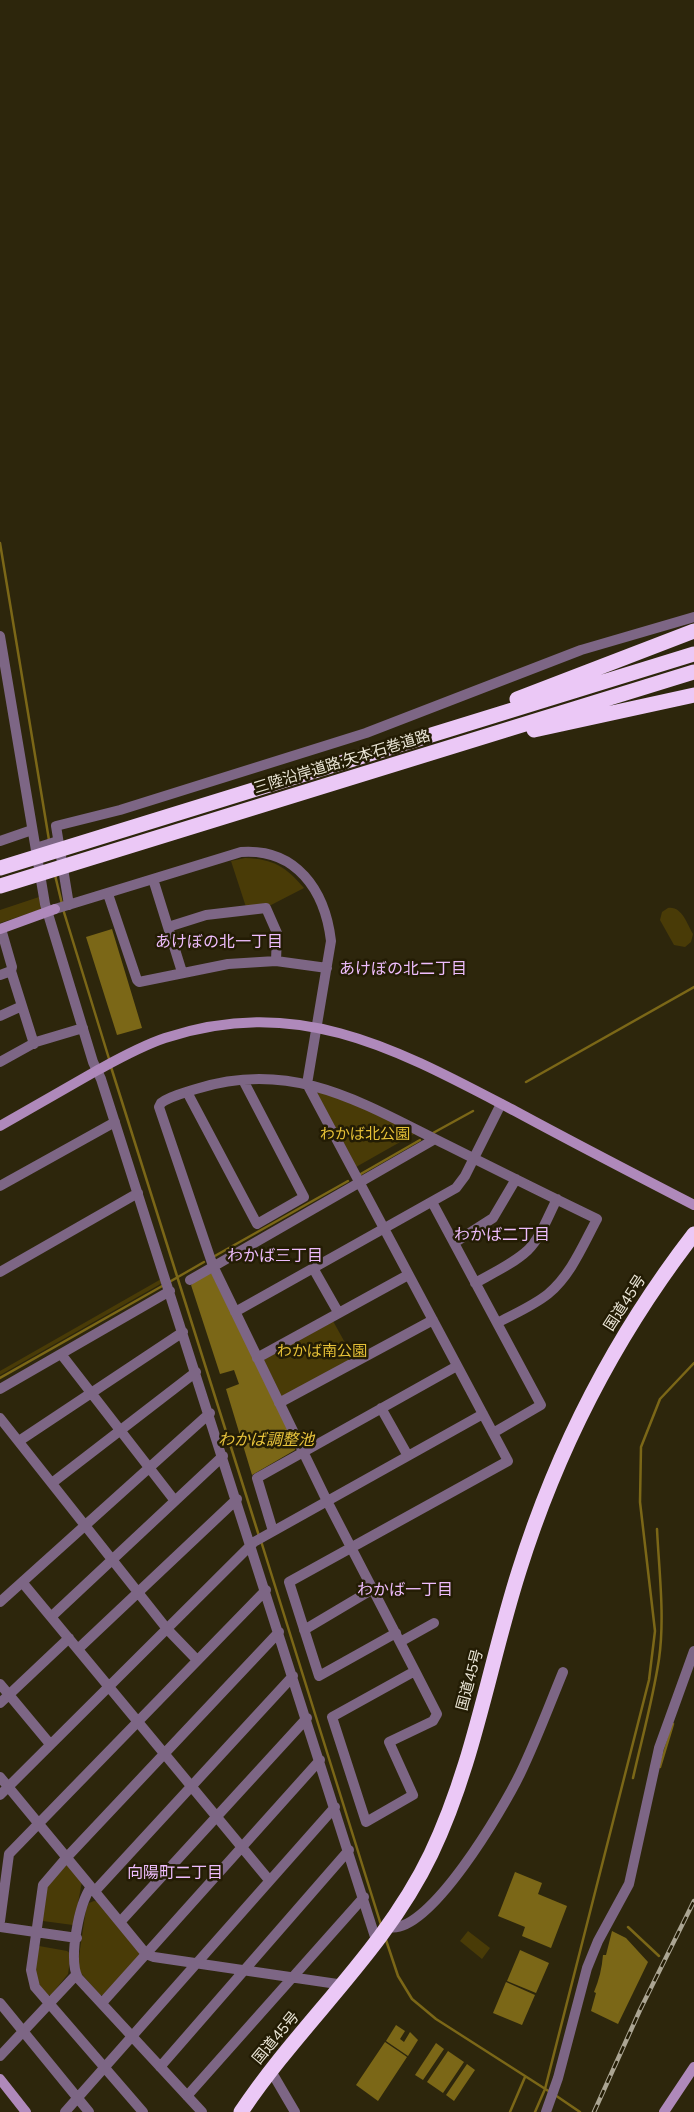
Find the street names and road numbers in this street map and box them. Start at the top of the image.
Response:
street label: 三陸沿岸道路;矢本石巻道路 [252,727,432,797]
street label: 国道45号 [600,1272,650,1334]
street label: 国道45号 [453,1647,487,1713]
street label: 国道45号 [249,2008,303,2068]

